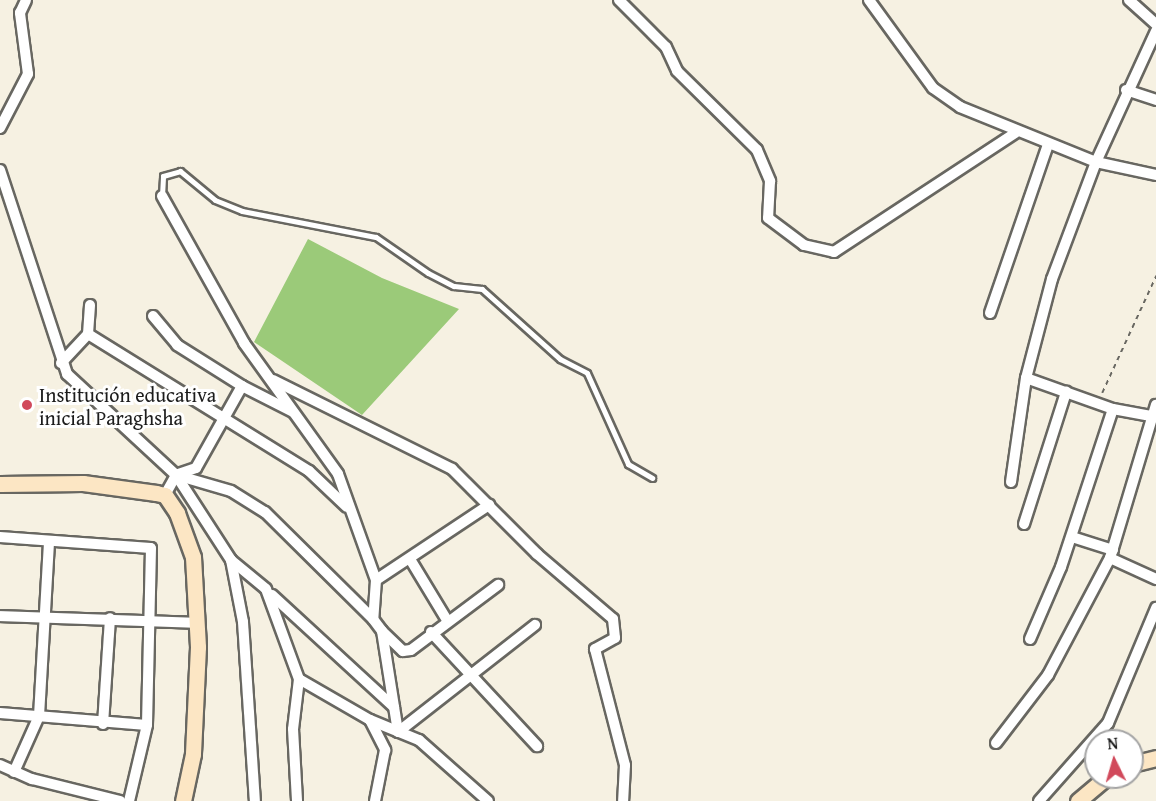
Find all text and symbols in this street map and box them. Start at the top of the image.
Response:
place label: Institución educativa inicial Paraghsha [39,382,216,429]
marker: Institución educativa inicial Paraghsha [20,398,34,412]
north arrow [1084,729,1144,789]
text: N [1106,731,1119,755]

